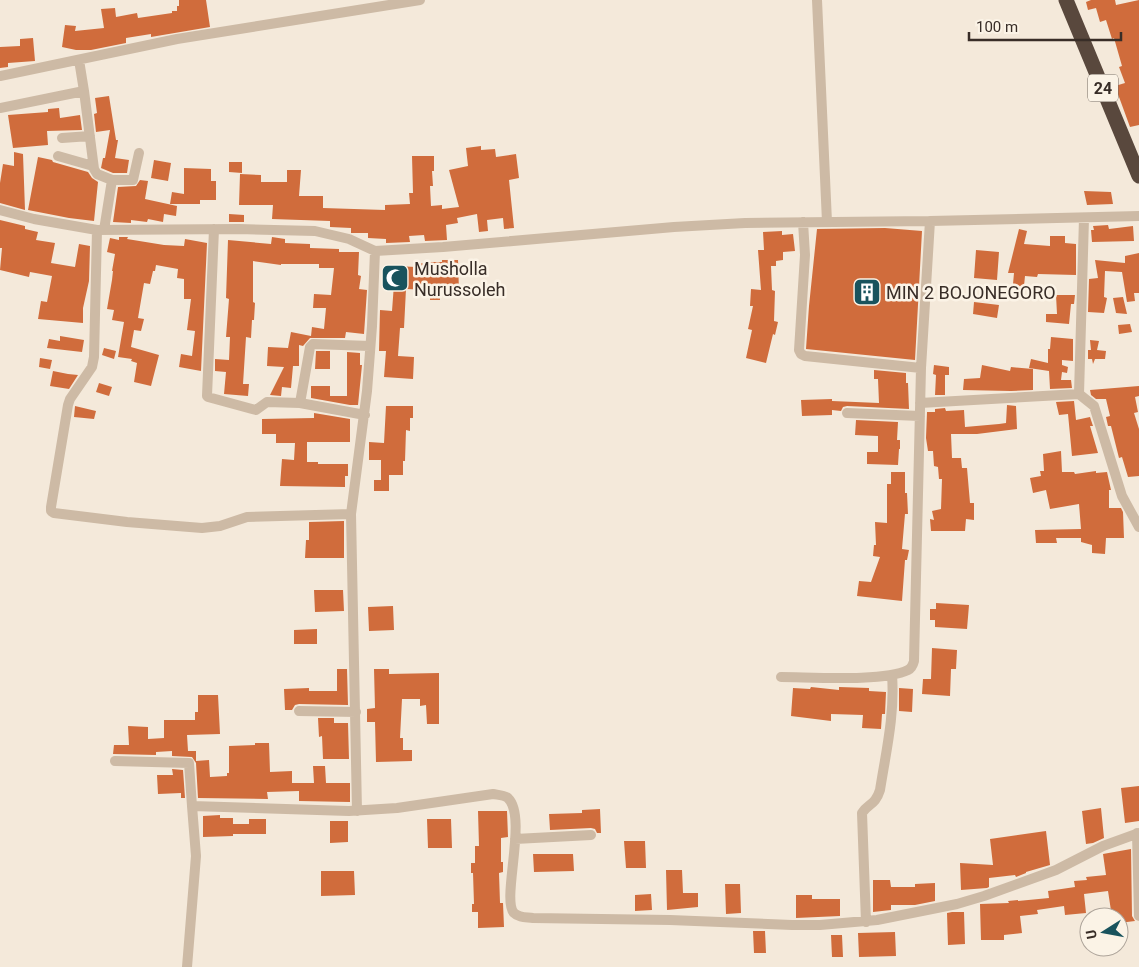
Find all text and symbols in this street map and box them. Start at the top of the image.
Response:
scale bar [969,10,1122,42]
text: 100 m [976,18,1018,36]
road number: 24 [1088,75,1118,102]
place label: Musholla Nurussoleh [414,258,505,300]
mosque icon: Musholla Nurussoleh [380,263,410,293]
building icon: MIN 2 BOJONEGORO [852,277,882,307]
place label: MIN 2 BOJONEGORO [886,282,1056,303]
north arrow [1079,907,1129,957]
text: U [1083,928,1100,941]

